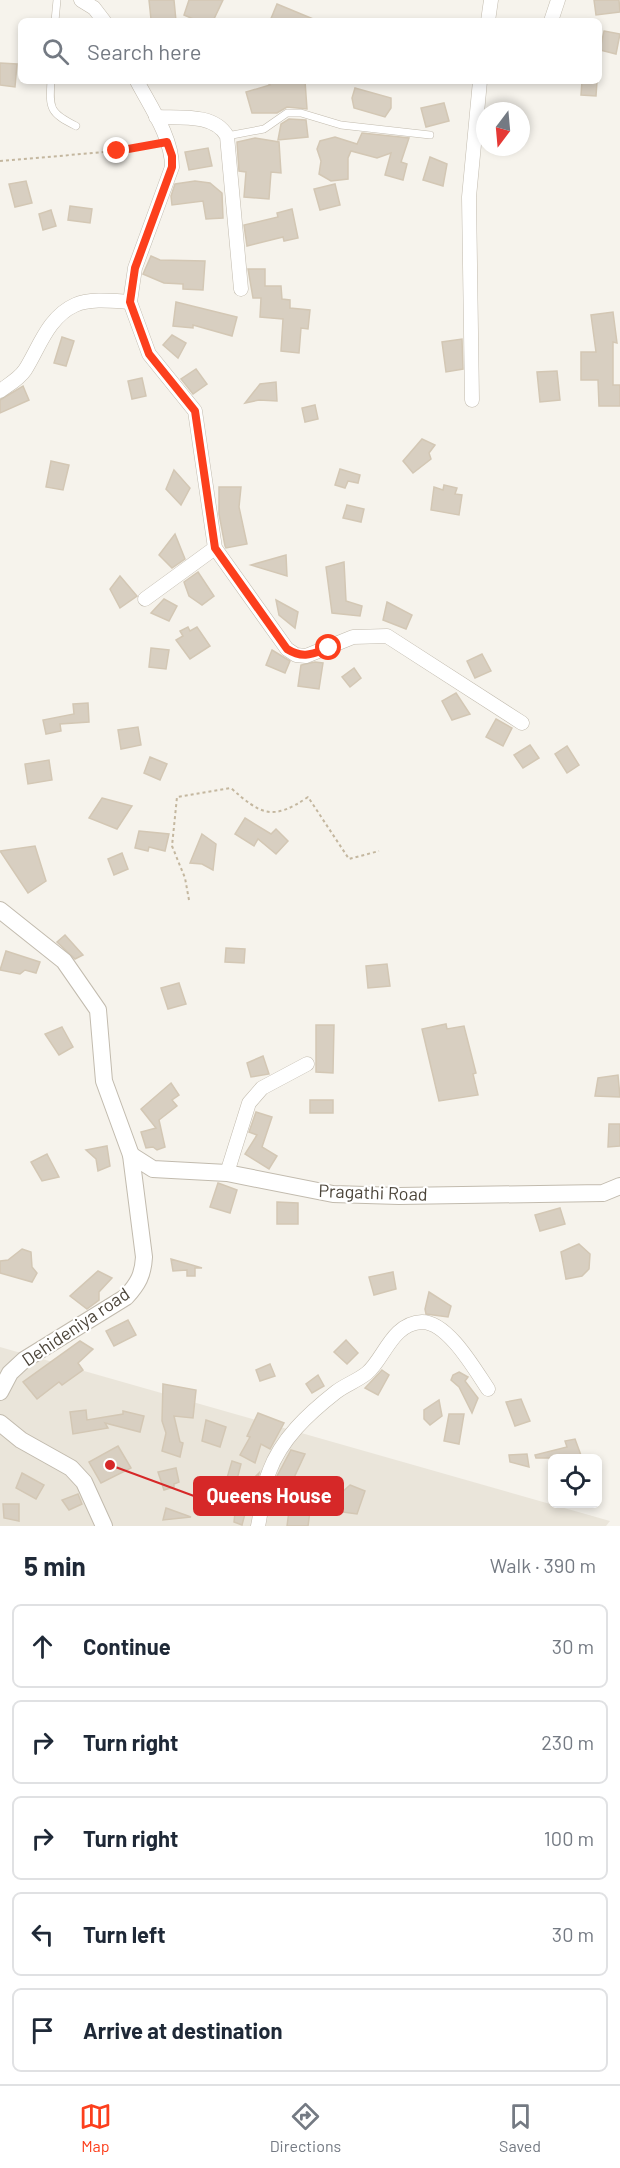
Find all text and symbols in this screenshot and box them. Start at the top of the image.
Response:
search box [18,18,602,84]
icon: search [39,35,72,68]
text: Search here [87,38,201,64]
north arrow [476,102,530,156]
route end [103,137,129,163]
route start [315,634,341,660]
street label: Pragathi Road [318,1179,428,1205]
street label: Dehideniya road [18,1282,133,1370]
map controls [548,1454,602,1508]
button: locate [548,1454,602,1508]
callout: Queens House [194,1477,343,1515]
text: Queens House [206,1483,332,1507]
text: 5 min [24,1550,86,1581]
text: Walk · 390 m [490,1553,596,1577]
icon: ahead [26,1630,59,1663]
text: Continue [83,1633,171,1659]
text: 30 m [552,1634,594,1658]
icon: right [26,1726,59,1759]
text: Turn right [83,1729,178,1755]
text: 230 m [541,1730,594,1754]
icon: right [26,1822,59,1855]
text: Turn right [83,1825,178,1851]
text: 100 m [544,1826,594,1850]
icon: left [26,1918,59,1951]
text: Turn left [83,1921,166,1947]
text: 30 m [552,1922,594,1946]
icon: arrive [26,2014,59,2047]
text: Arrive at destination [83,2017,282,2043]
tab: Map [79,2100,112,2155]
tab: Directions [270,2100,341,2155]
tab: Saved [499,2100,541,2155]

